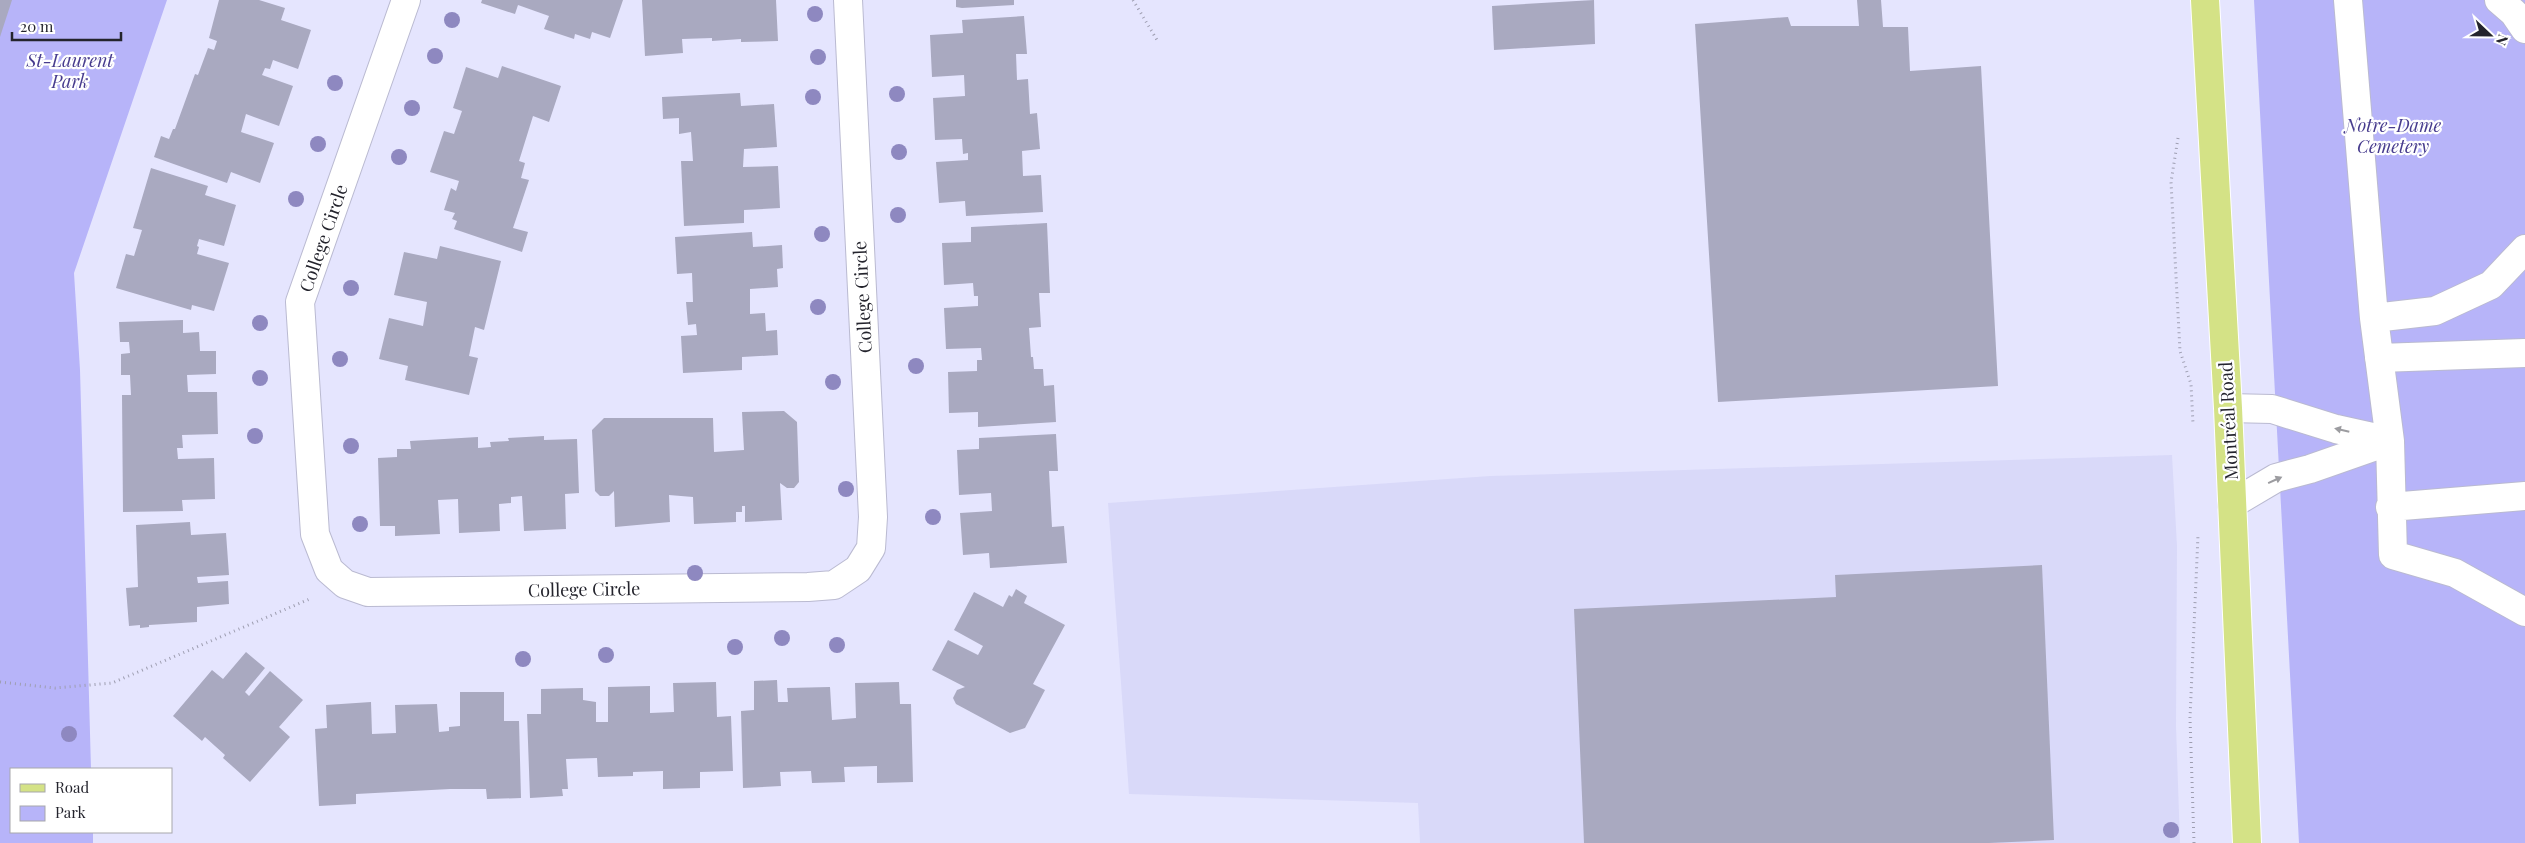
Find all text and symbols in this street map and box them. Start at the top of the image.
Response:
scale bar [12,10,121,42]
north arrow [2465,10,2515,60]
text: 20 m [20,16,54,36]
text: N [2492,32,2513,48]
park label: St-Laurent Park [26,48,114,93]
park label: Notre-Dame Cemetery [2343,113,2442,158]
street label: College Circle [293,181,353,295]
street label: College Circle [847,240,877,354]
street label: Montréal Road [2213,361,2243,481]
one-way arrow [2335,426,2350,434]
one-way arrow [2268,475,2282,483]
street label: College Circle [528,576,640,602]
legend [10,768,172,833]
text: Road [55,777,89,797]
text: Park [55,802,87,822]

